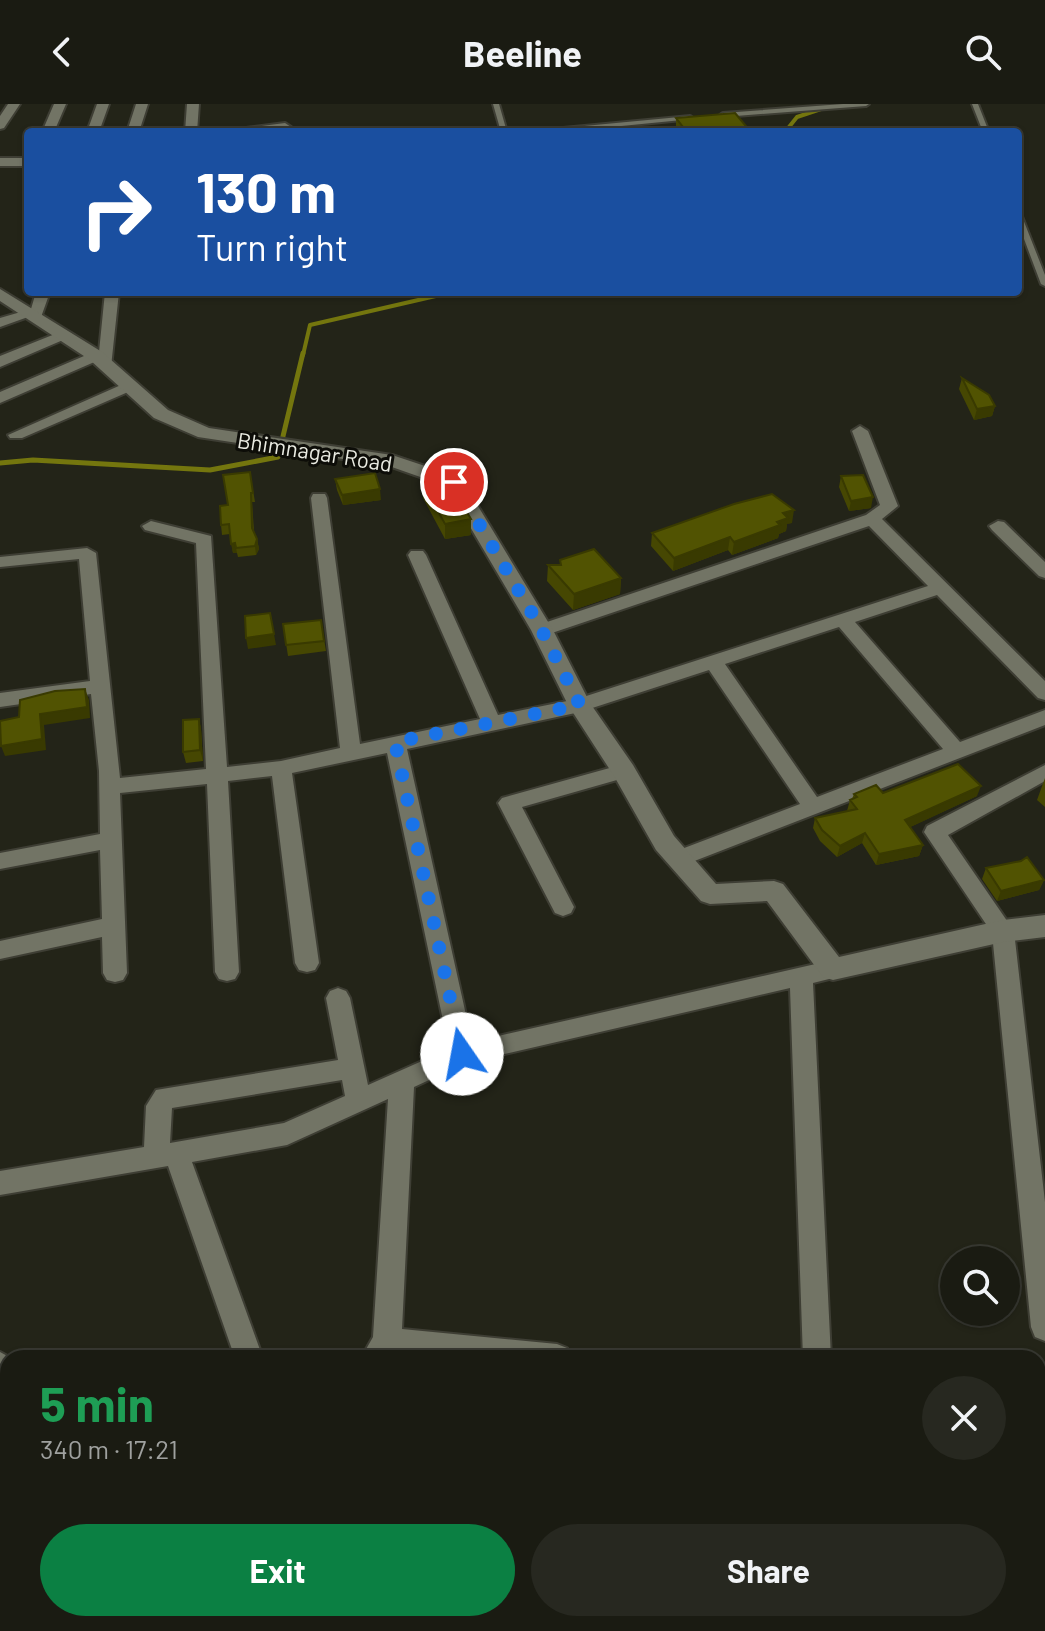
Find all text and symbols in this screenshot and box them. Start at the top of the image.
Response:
icon: back [40,30,84,74]
icon: search [961,30,1005,74]
text: Beeline [463,31,582,74]
text: 130 m [196,157,336,224]
icon: right [64,160,168,264]
text: Turn right [196,225,348,268]
street label: Bhimnagar Road [236,426,394,476]
pin [420,448,488,516]
icon: arrive [432,460,476,504]
position arrow [420,1012,504,1096]
map controls [940,1246,1020,1326]
button: search [940,1246,1020,1326]
text: 5 min [40,1374,154,1432]
button: close [922,1376,1006,1460]
text: 340 m · 17:21 [40,1433,178,1464]
button: Exit [40,1524,515,1616]
button: Share [531,1524,1006,1616]

